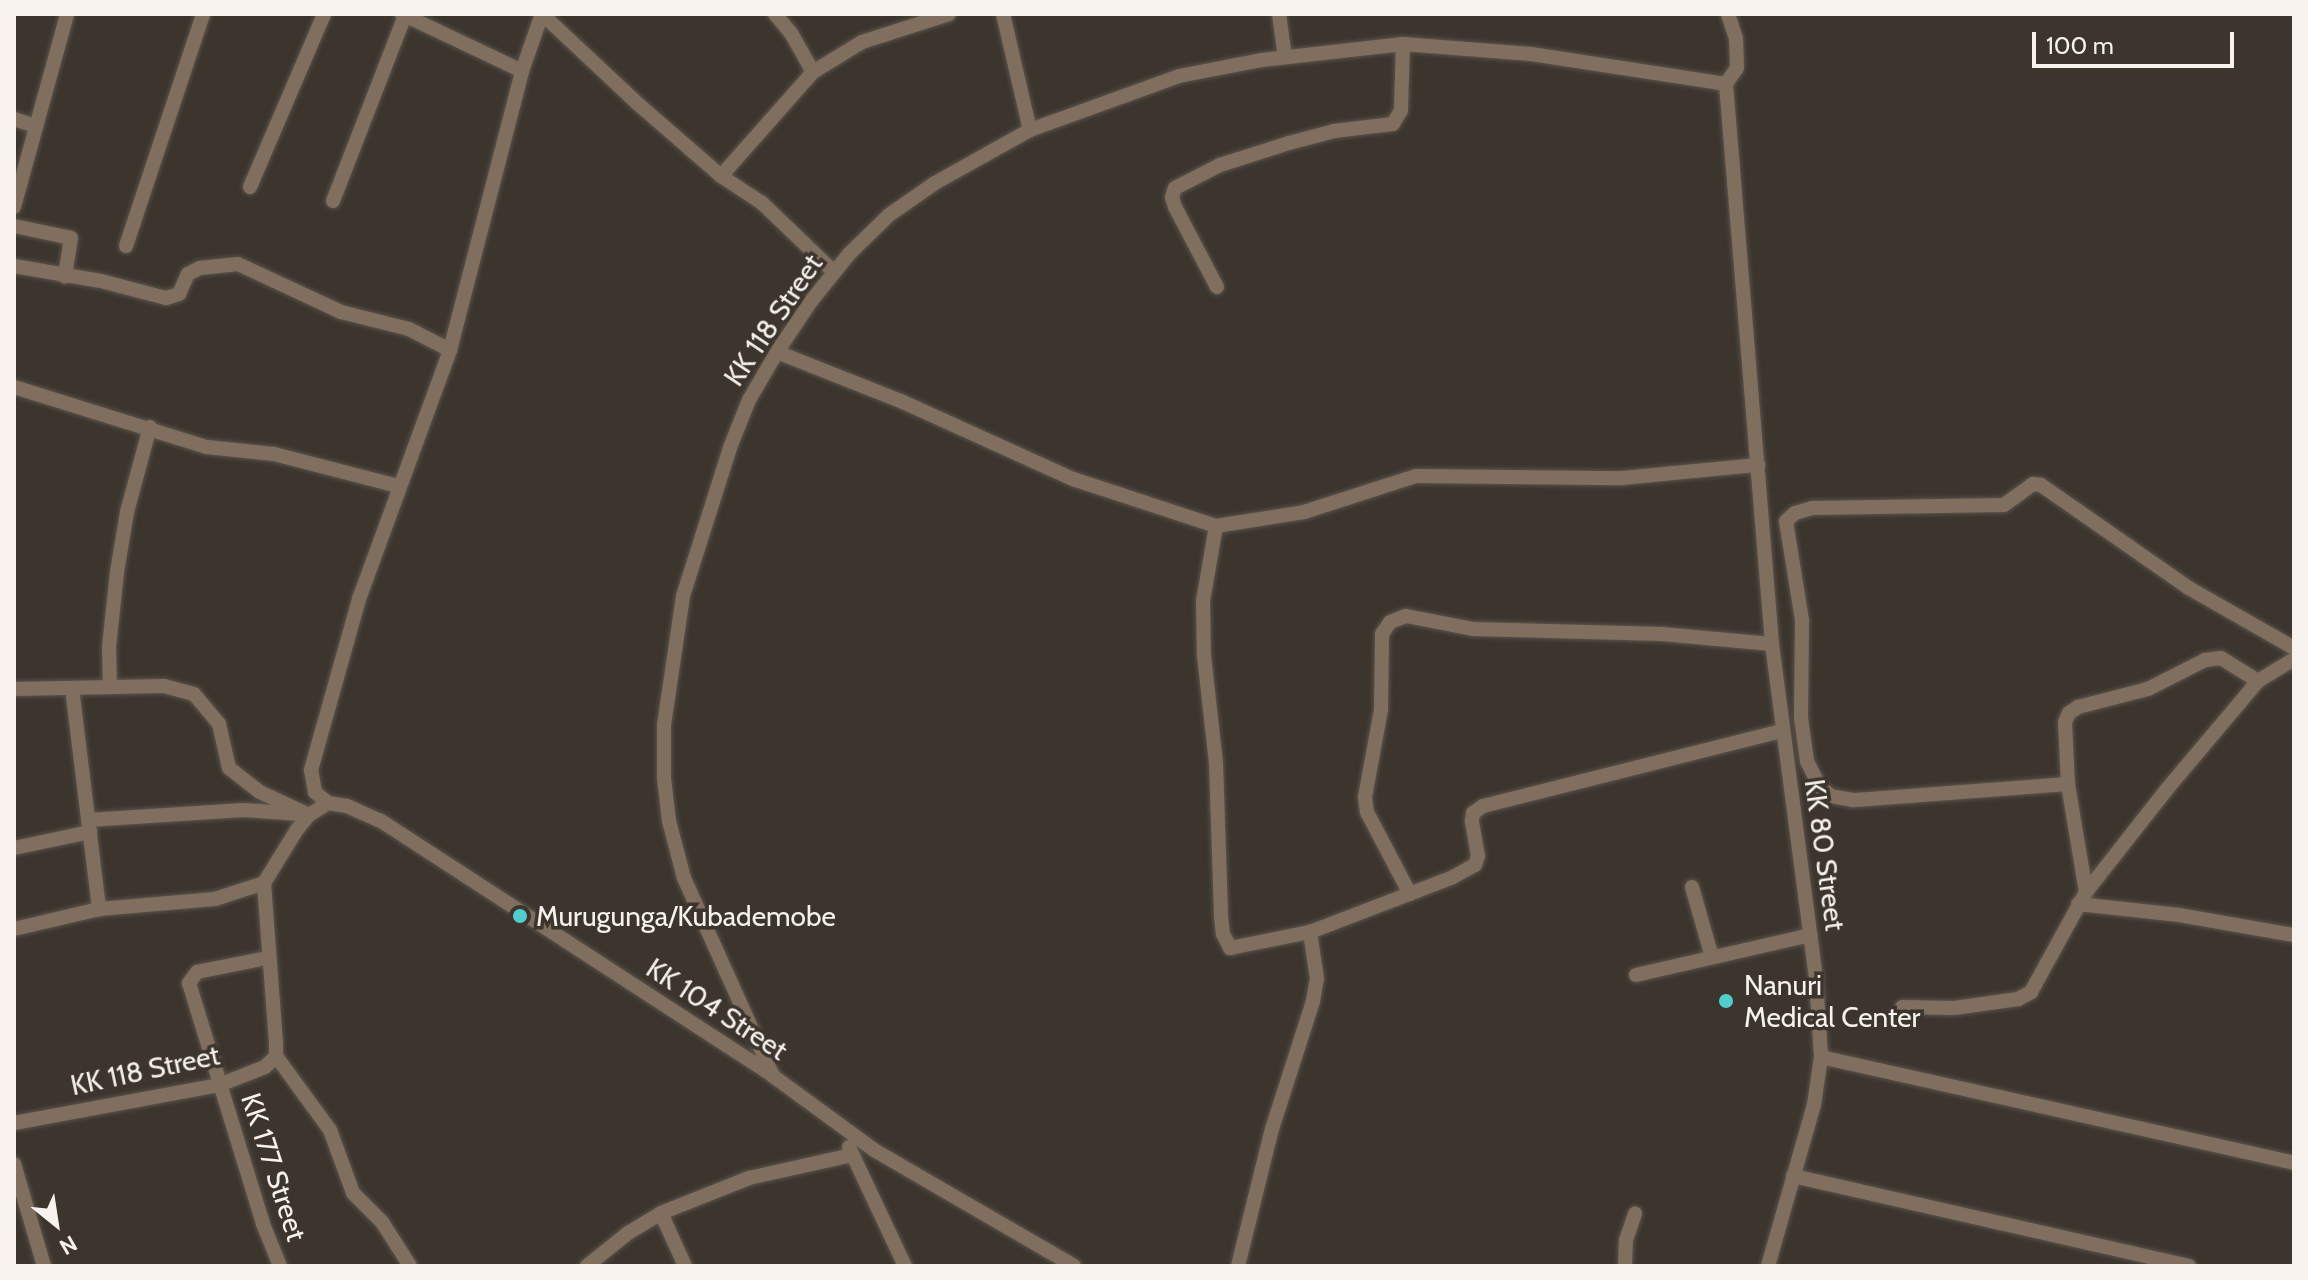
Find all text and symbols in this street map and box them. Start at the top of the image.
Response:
scale bar [2036,16,2238,66]
text: 100 m [2046,31,2114,60]
street label: KK 118 Street [717,248,829,392]
street label: KK 80 Street [1798,777,1852,933]
place label: Murugunga/Kubademobe [536,899,836,933]
marker: Murugunga/Kubademobe [511,907,529,925]
street label: KK 104 Street [640,951,794,1067]
place label: Nanuri Medical Center [1744,968,1920,1034]
marker: Nanuri Medical Center [1715,990,1737,1012]
street label: KK 118 Street [67,1038,223,1102]
street label: KK 177 Street [234,1089,314,1245]
north arrow [16,1184,96,1264]
text: N [55,1230,82,1261]

